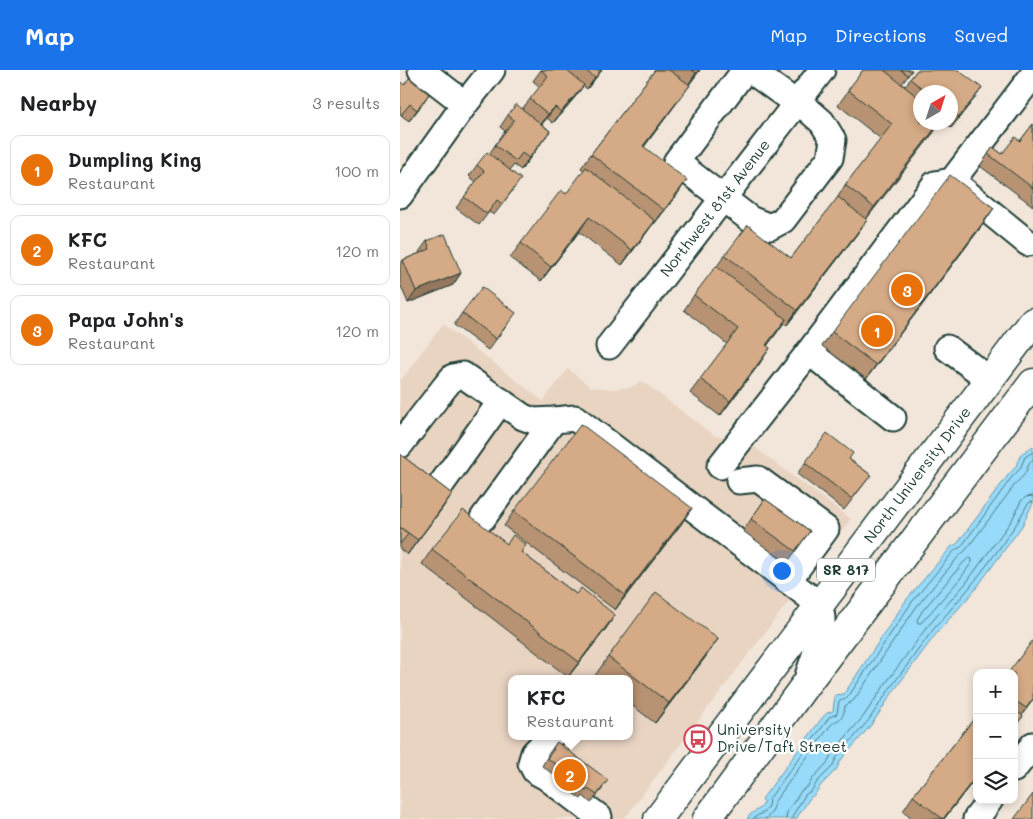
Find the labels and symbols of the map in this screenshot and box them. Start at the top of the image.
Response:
north arrow [913,85,958,130]
street label: Northwest 81st Avenue [655,135,774,281]
pin: 3 [891,271,923,309]
pin: 1 [861,312,893,350]
street label: North University Drive [859,402,975,547]
your location [769,558,795,584]
road number: SR 817 [817,558,875,582]
place label: University Drive/Taft Street [717,719,847,756]
bus stop icon: University Drive/Taft Street [683,724,713,754]
pin: 2 [554,756,586,794]

